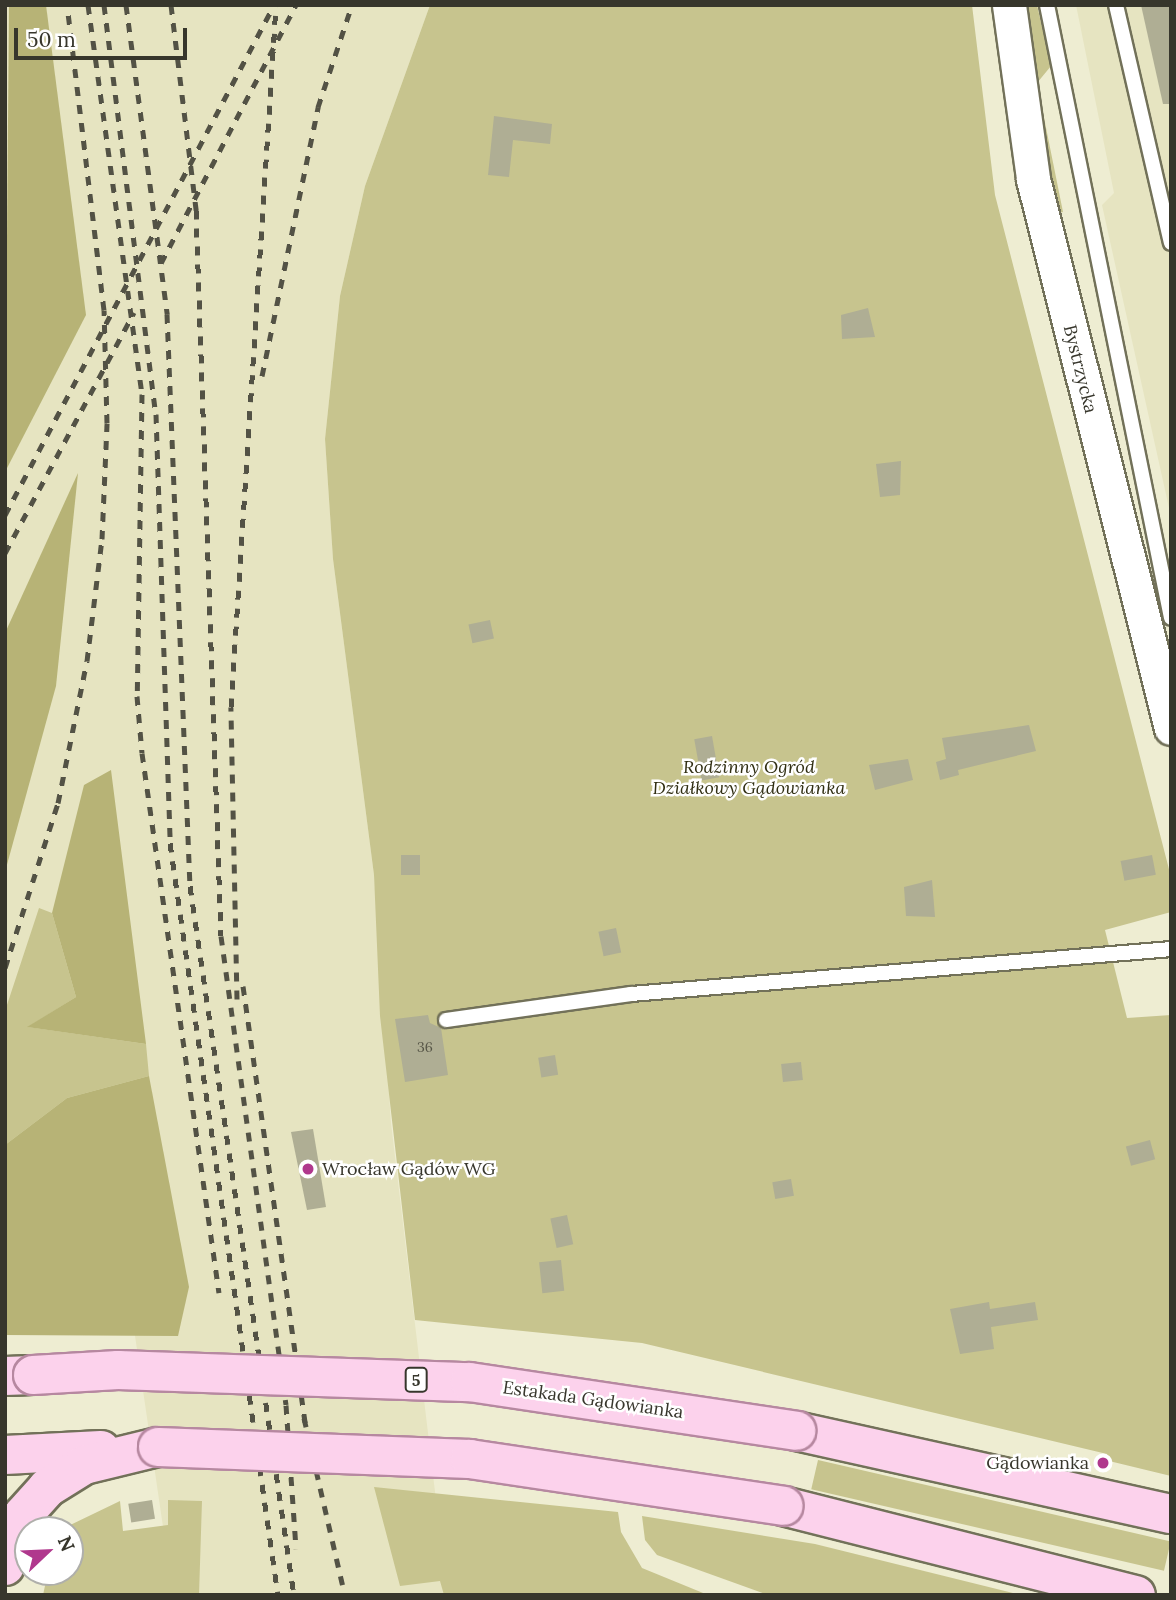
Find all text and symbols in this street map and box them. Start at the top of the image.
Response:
scale bar [18,14,191,58]
text: 50 m [27,26,76,53]
street label: Bystrzycka [1059,322,1101,416]
park label: Rodzinny Ogród Działkowy Gądowianka [653,757,845,800]
house number: 36 [417,1039,433,1055]
place label: Wrocław Gądów WG [322,1158,495,1180]
marker: Wrocław Gądów WG [300,1161,316,1177]
road number: 5 [404,1368,428,1392]
street label: Estakada Gądowianka [501,1377,685,1423]
place label: Gądowianka [986,1452,1089,1474]
marker: Gądowianka [1095,1455,1111,1471]
north arrow [14,1516,84,1586]
text: N [53,1532,80,1555]

